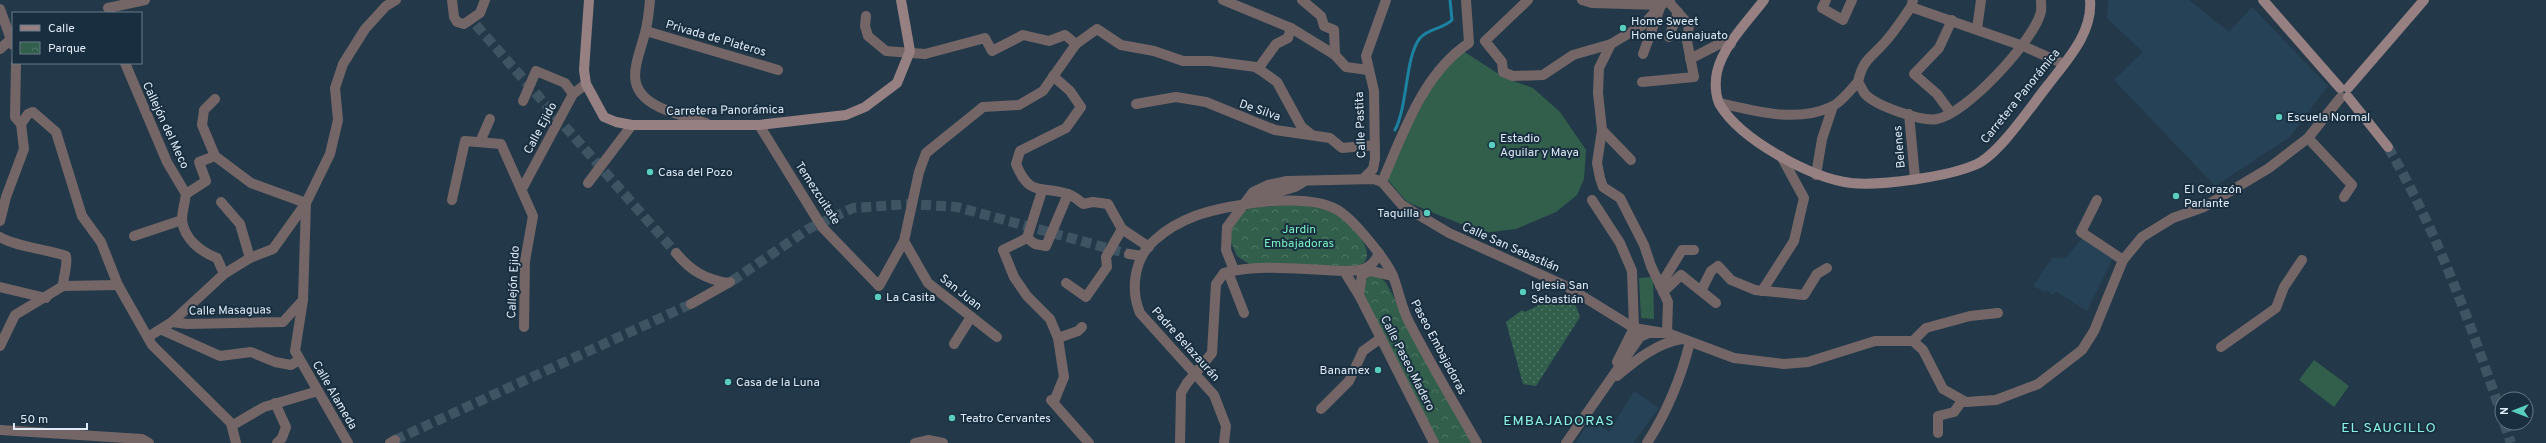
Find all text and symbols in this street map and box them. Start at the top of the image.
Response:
legend [12,12,142,64]
place label: Home Sweet Home Guanajuato [1631,14,1728,44]
street label: Privada de Plateros [664,17,768,61]
text: Calle [48,21,75,37]
marker: Home Sweet Home Guanajuato [1618,23,1628,33]
text: Parque [48,41,86,57]
street label: Carretera Panorámica [1977,46,2064,147]
street label: Callejón del Meco [138,79,192,172]
street label: Calle Pastita [1352,91,1370,159]
street label: De Silva [1237,96,1283,125]
street label: Calle Ejido [521,99,561,157]
street label: Carretera Panorámica [666,102,784,120]
place label: Escuela Normal [2287,110,2370,126]
marker: Escuela Normal [2274,112,2284,122]
street label: Belenes [1890,125,1910,169]
place label: Estadio Aguilar y Maya [1500,131,1579,161]
marker: Estadio Aguilar y Maya [1487,140,1497,150]
street label: Temezcuitate [791,159,844,228]
place label: Casa del Pozo [658,165,733,181]
marker: Casa del Pozo [645,167,655,177]
place label: El Corazón Parlante [2184,182,2242,212]
marker: El Corazón Parlante [2171,191,2181,201]
place label: Taquilla [1377,206,1419,222]
marker: Taquilla [1422,208,1432,218]
street label: Calle San Sebastián [1459,219,1562,277]
park label: Jardin Embajadoras [1264,222,1334,252]
street label: Callejón Ejido [504,245,524,319]
street label: San Juan [936,271,985,314]
place label: Iglesia San Sebastián [1531,278,1589,308]
marker: Iglesia San Sebastián [1518,287,1528,297]
place label: La Casita [886,290,935,306]
marker: La Casita [873,292,883,302]
street label: Paseo Embajadoras [1406,297,1470,398]
street label: Calle Masaguas [188,302,272,320]
street label: Padre Belazaurán [1148,304,1223,385]
street label: Calle Paseo Madero [1376,313,1438,414]
street label: Calle Alameda [308,358,360,433]
place label: Banamex [1320,363,1370,379]
marker: Banamex [1373,365,1383,375]
place label: Casa de la Luna [736,375,820,391]
marker: Casa de la Luna [723,377,733,387]
north arrow [2494,391,2534,431]
scale bar [14,405,87,431]
text: N [2498,407,2512,415]
place label: Teatro Cervantes [960,411,1051,427]
text: 50 m [20,412,48,428]
marker: Teatro Cervantes [947,413,957,423]
district label: EMBAJADORAS [1503,413,1615,430]
district label: EL SAUCILLO [2341,420,2437,437]

